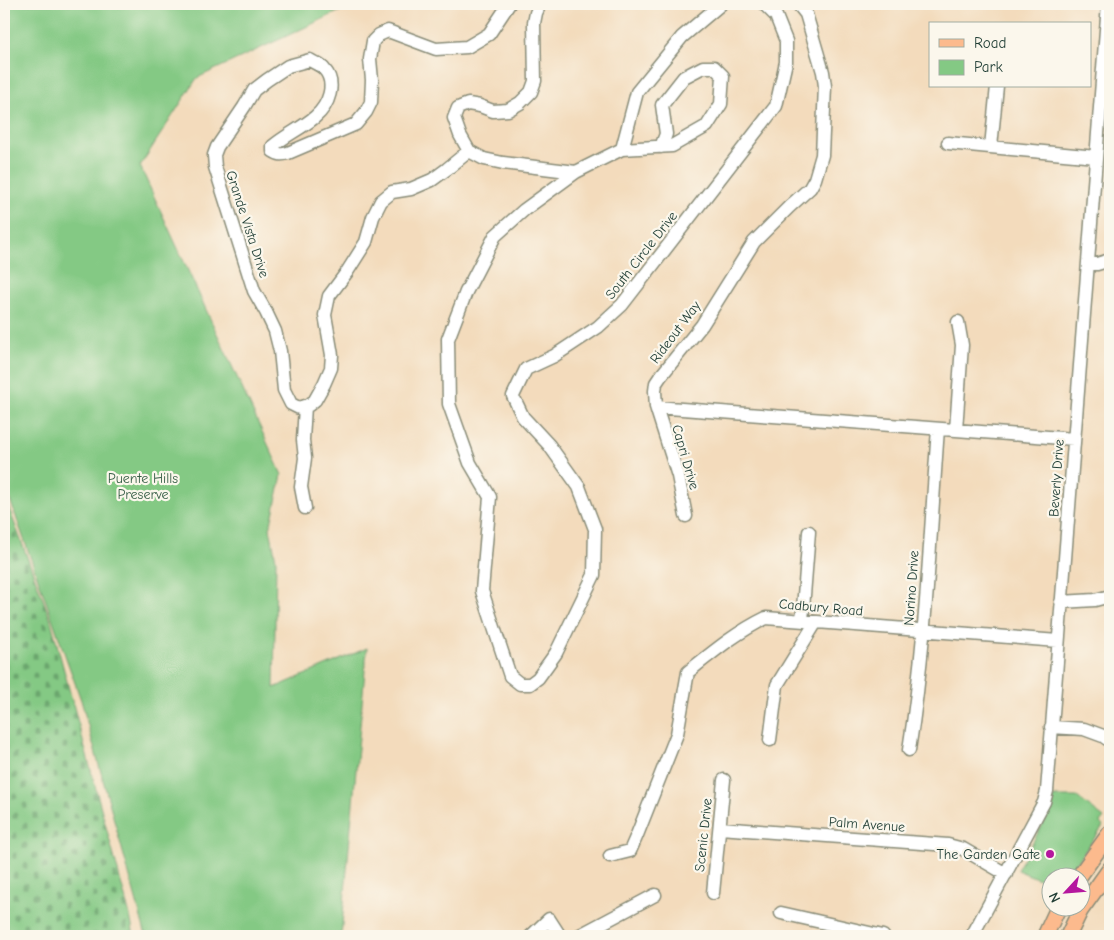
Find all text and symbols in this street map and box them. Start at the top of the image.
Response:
legend [929,22,1092,88]
text: Road [974,34,1006,52]
text: Park [974,58,1003,76]
street label: Grande Vista Drive [222,168,273,280]
street label: South Circle Drive [602,208,681,303]
street label: Rideout Way [646,297,705,367]
street label: Capri Drive [668,423,703,492]
street label: Beverly Drive [1045,439,1068,518]
park label: Puente Hills Preserve [108,470,178,503]
street label: Norino Drive [900,550,923,626]
street label: Cadbury Road [778,595,864,620]
street label: Scenic Drive [691,797,716,873]
street label: Palm Avenue [828,813,906,836]
place label: The Garden Gate [936,846,1040,863]
marker: The Garden Gate [1044,848,1056,860]
north arrow [1042,868,1092,918]
text: N [1045,890,1064,905]

